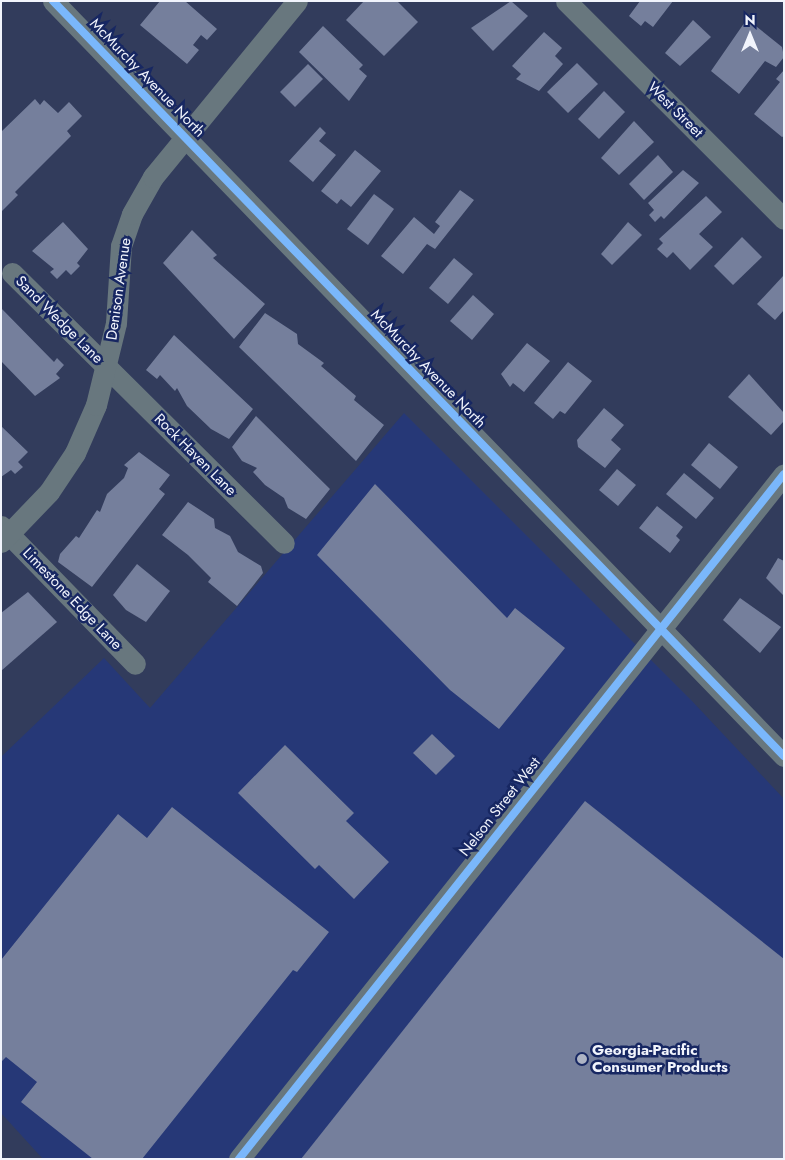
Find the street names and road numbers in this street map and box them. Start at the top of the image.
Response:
street label: McMurchy Avenue North [86,15,208,141]
street label: West Street [643,78,707,142]
street label: Denison Avenue [103,237,135,341]
street label: Sand Wedge Lane [11,272,107,368]
street label: McMurchy Avenue North [367,306,489,432]
street label: Rock Haven Lane [150,410,240,500]
street label: Limestone Edge Lane [19,544,125,654]
street label: Nelson Street West [456,754,544,860]

